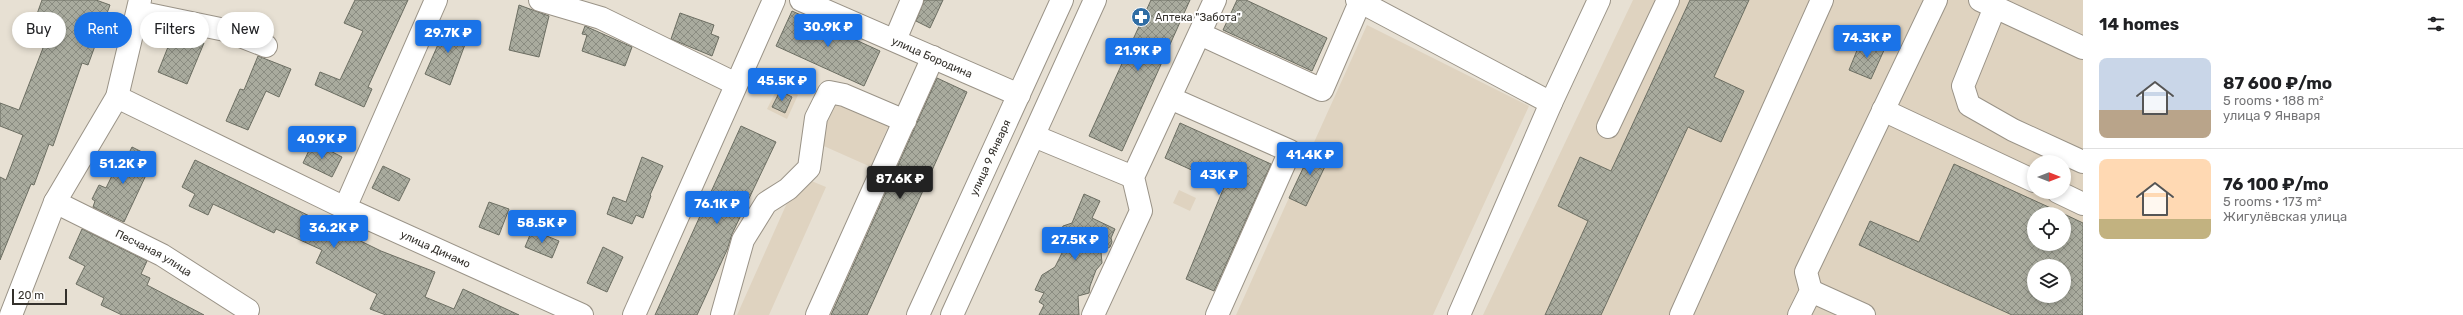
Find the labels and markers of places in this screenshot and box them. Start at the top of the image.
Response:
pharmacy icon: Аптека "Забота" [1130,6,1152,28]
place label: Аптека "Забота" [1155,11,1241,24]
pin: 30.9K ₽ [791,14,865,48]
pin: 29.7K ₽ [411,20,485,54]
pin: 74.3K ₽ [1830,25,1904,59]
pin: 21.9K ₽ [1101,38,1175,72]
pin: 45.5K ₽ [745,68,819,102]
pin: 40.9K ₽ [285,126,359,160]
pin: 41.4K ₽ [1273,142,1347,176]
pin: 51.2K ₽ [86,151,160,185]
pin: 43K ₽ [1191,162,1247,196]
pin: 87.6K ₽ [863,166,937,200]
pin: 76.1K ₽ [680,191,754,225]
pin: 58.5K ₽ [505,210,579,244]
pin: 36.2K ₽ [297,215,371,249]
pin: 27.5K ₽ [1038,227,1112,261]

